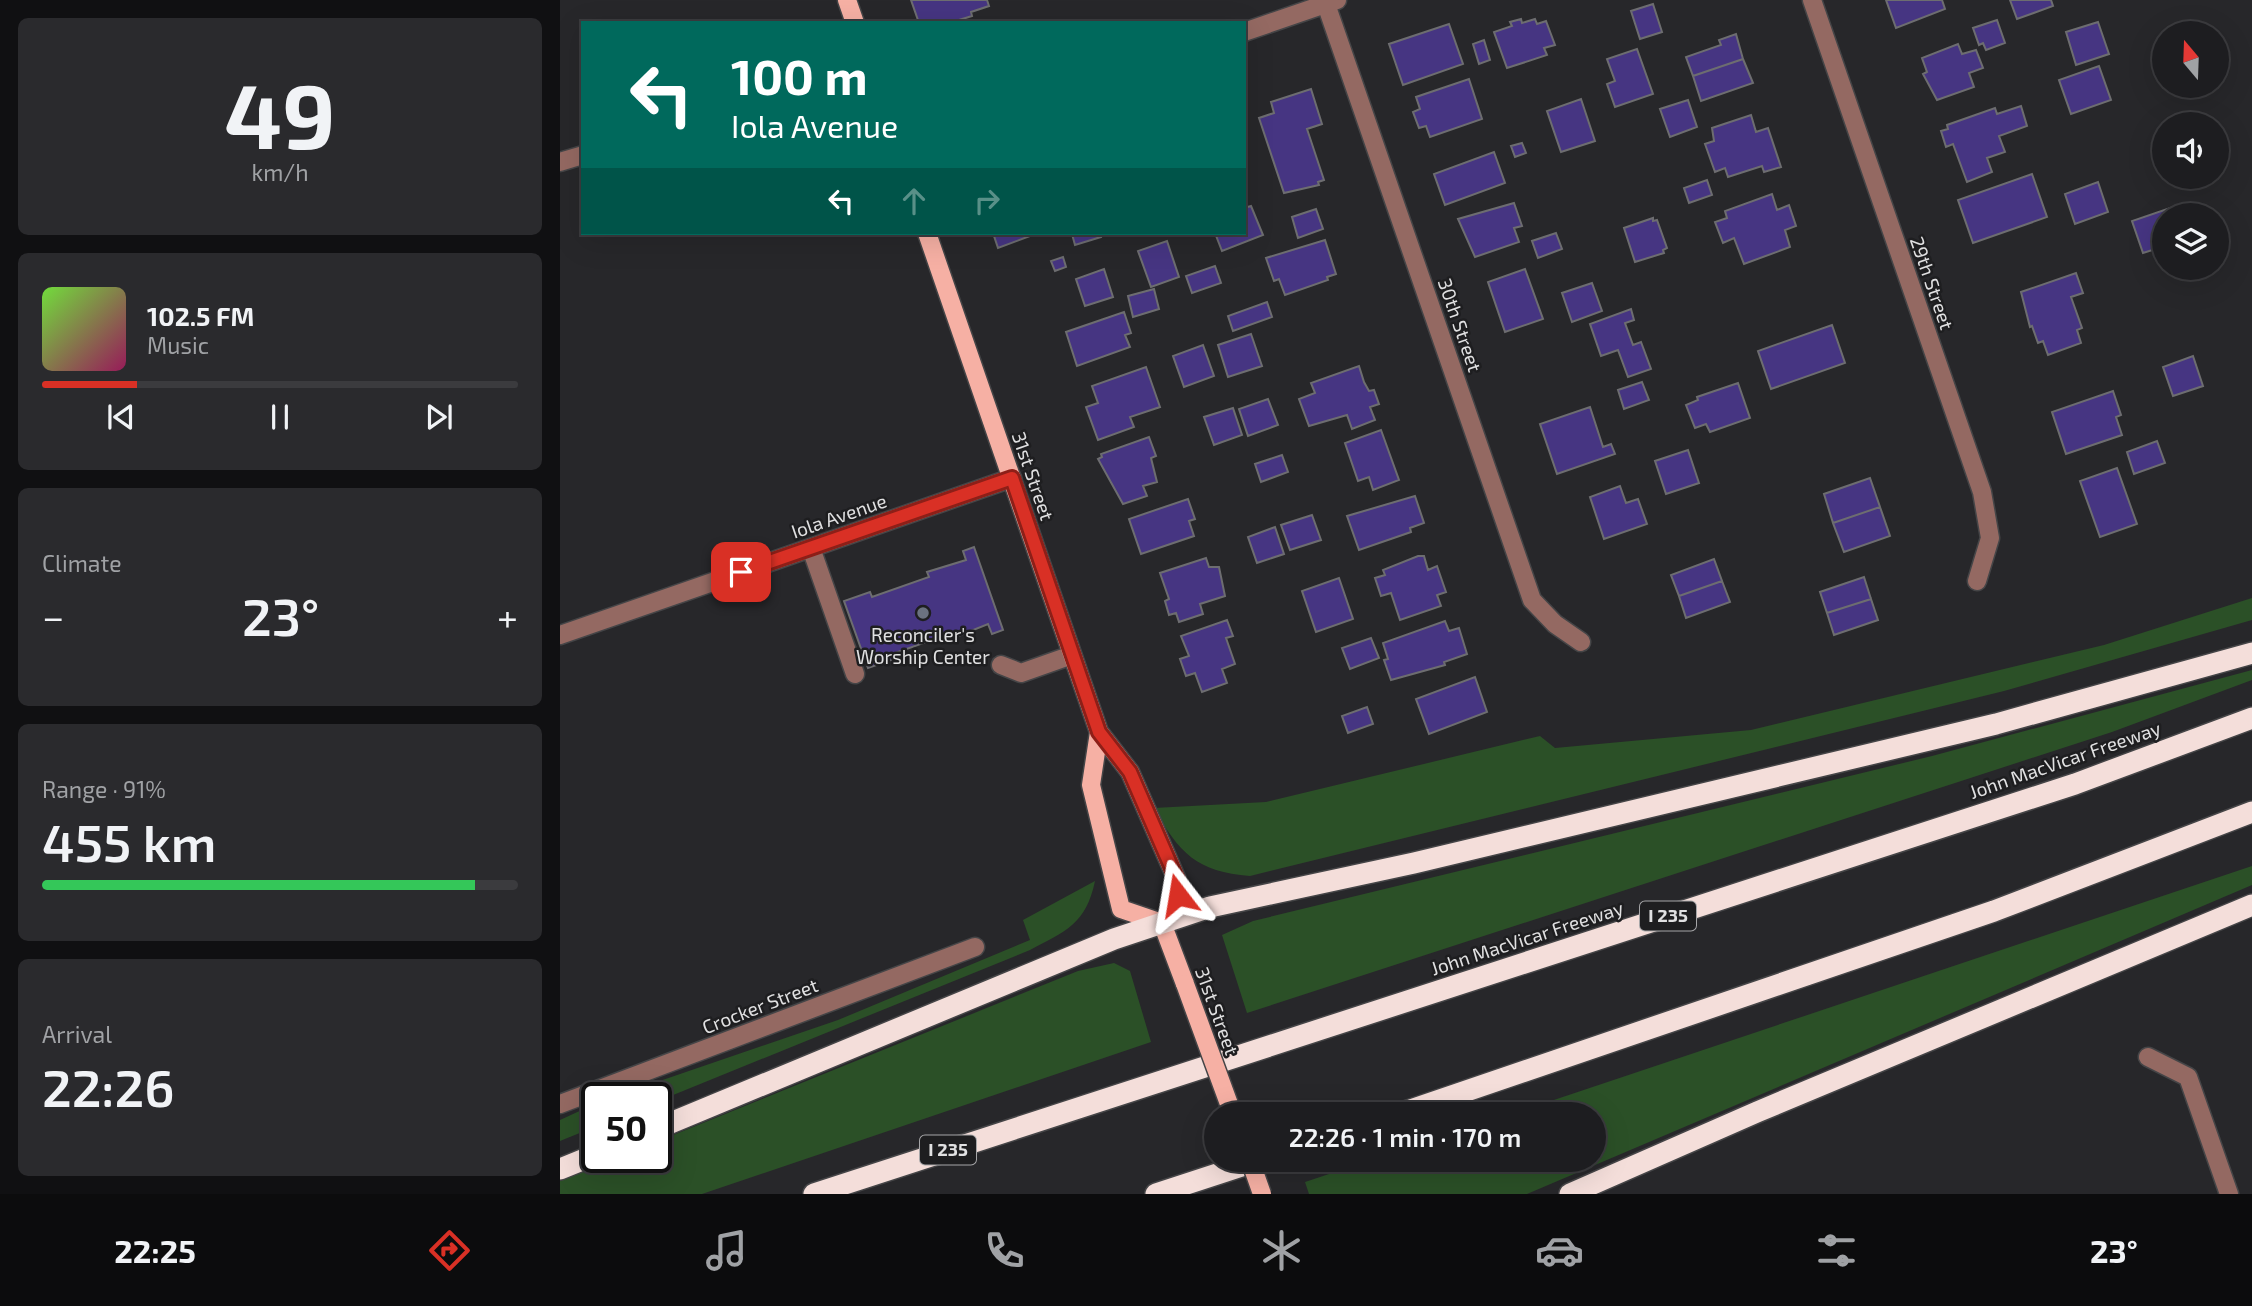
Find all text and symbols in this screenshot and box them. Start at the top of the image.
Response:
north arrow [2152,21,2230,98]
map controls [2152,21,2229,280]
text: 100 m [731,46,868,105]
icon: left [616,49,707,140]
text: 49 [224,58,336,167]
text: Iola Avenue [731,106,898,144]
button: sound [2152,112,2229,189]
text: km/h [251,158,309,186]
icon: left [822,182,860,220]
icon: ahead [895,182,933,220]
icon: right [968,182,1006,220]
button: layers [2152,203,2229,280]
street label: 29th Street [1906,233,1959,332]
street label: 30th Street [1434,275,1487,375]
text: 102.5 FM [147,300,254,331]
text: Music [147,331,209,359]
icon: previous [102,398,140,436]
icon: pause [261,398,299,436]
icon: next [420,398,458,436]
street label: 31st Street [1008,429,1059,523]
street label: Iola Avenue [788,488,890,543]
pin [711,542,771,602]
text: Climate [42,549,122,577]
icon: arrive [722,553,760,591]
text: 23° [242,584,319,646]
text: − [42,593,64,639]
text: + [497,593,518,639]
marker: Reconciler's Worship Center [915,605,931,621]
place label: Reconciler's Worship Center [856,623,990,668]
street label: John MacVicar Freeway [1966,716,2164,803]
text: Range · 91% [42,775,166,803]
text: 455 km [42,810,216,872]
position arrow [1141,858,1215,932]
street label: John MacVicar Freeway [1428,896,1626,980]
road number: I 235 [1640,902,1696,931]
street label: 31st Street [1191,964,1244,1058]
street label: Crocker Street [699,973,821,1038]
text: Arrival [42,1020,112,1048]
text: 22:26 [42,1055,175,1117]
speed limit sign: 50 [581,1082,672,1173]
text: 22:26 · 1 min · 170 m [1289,1121,1521,1152]
road number: I 235 [920,1135,976,1164]
icon: directions [425,1226,474,1275]
icon: music [702,1226,751,1275]
icon: phone [980,1226,1029,1275]
icon: climate [1257,1226,1306,1275]
icon: car [1535,1226,1584,1275]
icon: filters [1812,1226,1861,1275]
text: 22:25 [114,1231,196,1269]
text: 23° [2090,1231,2138,1269]

